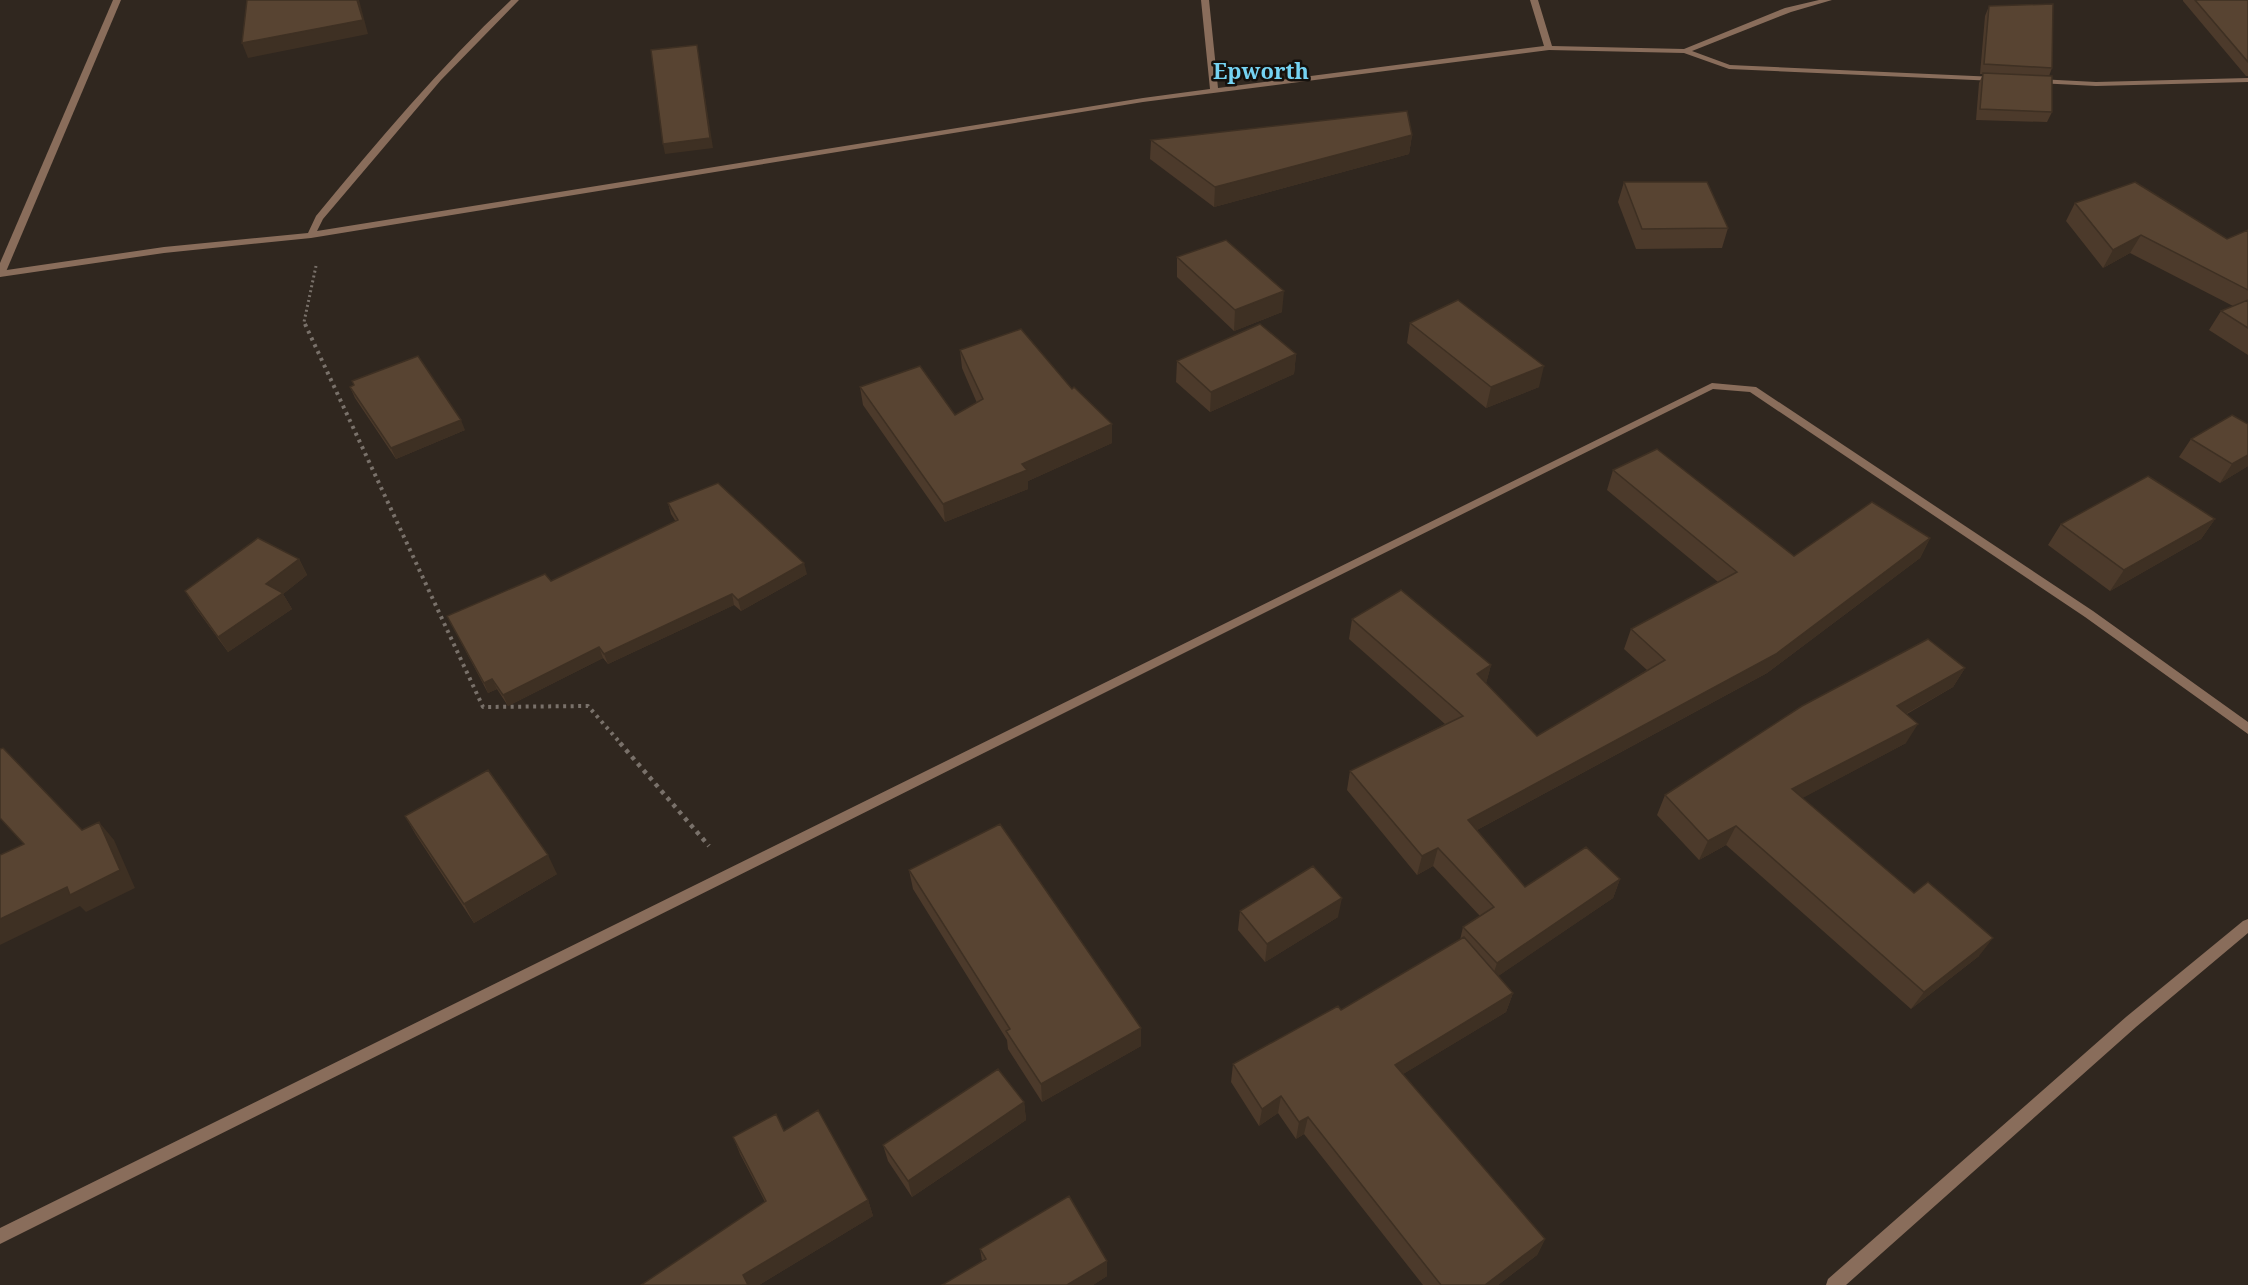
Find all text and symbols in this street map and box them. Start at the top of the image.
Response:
district label: Epworth [1213,55,1309,85]

